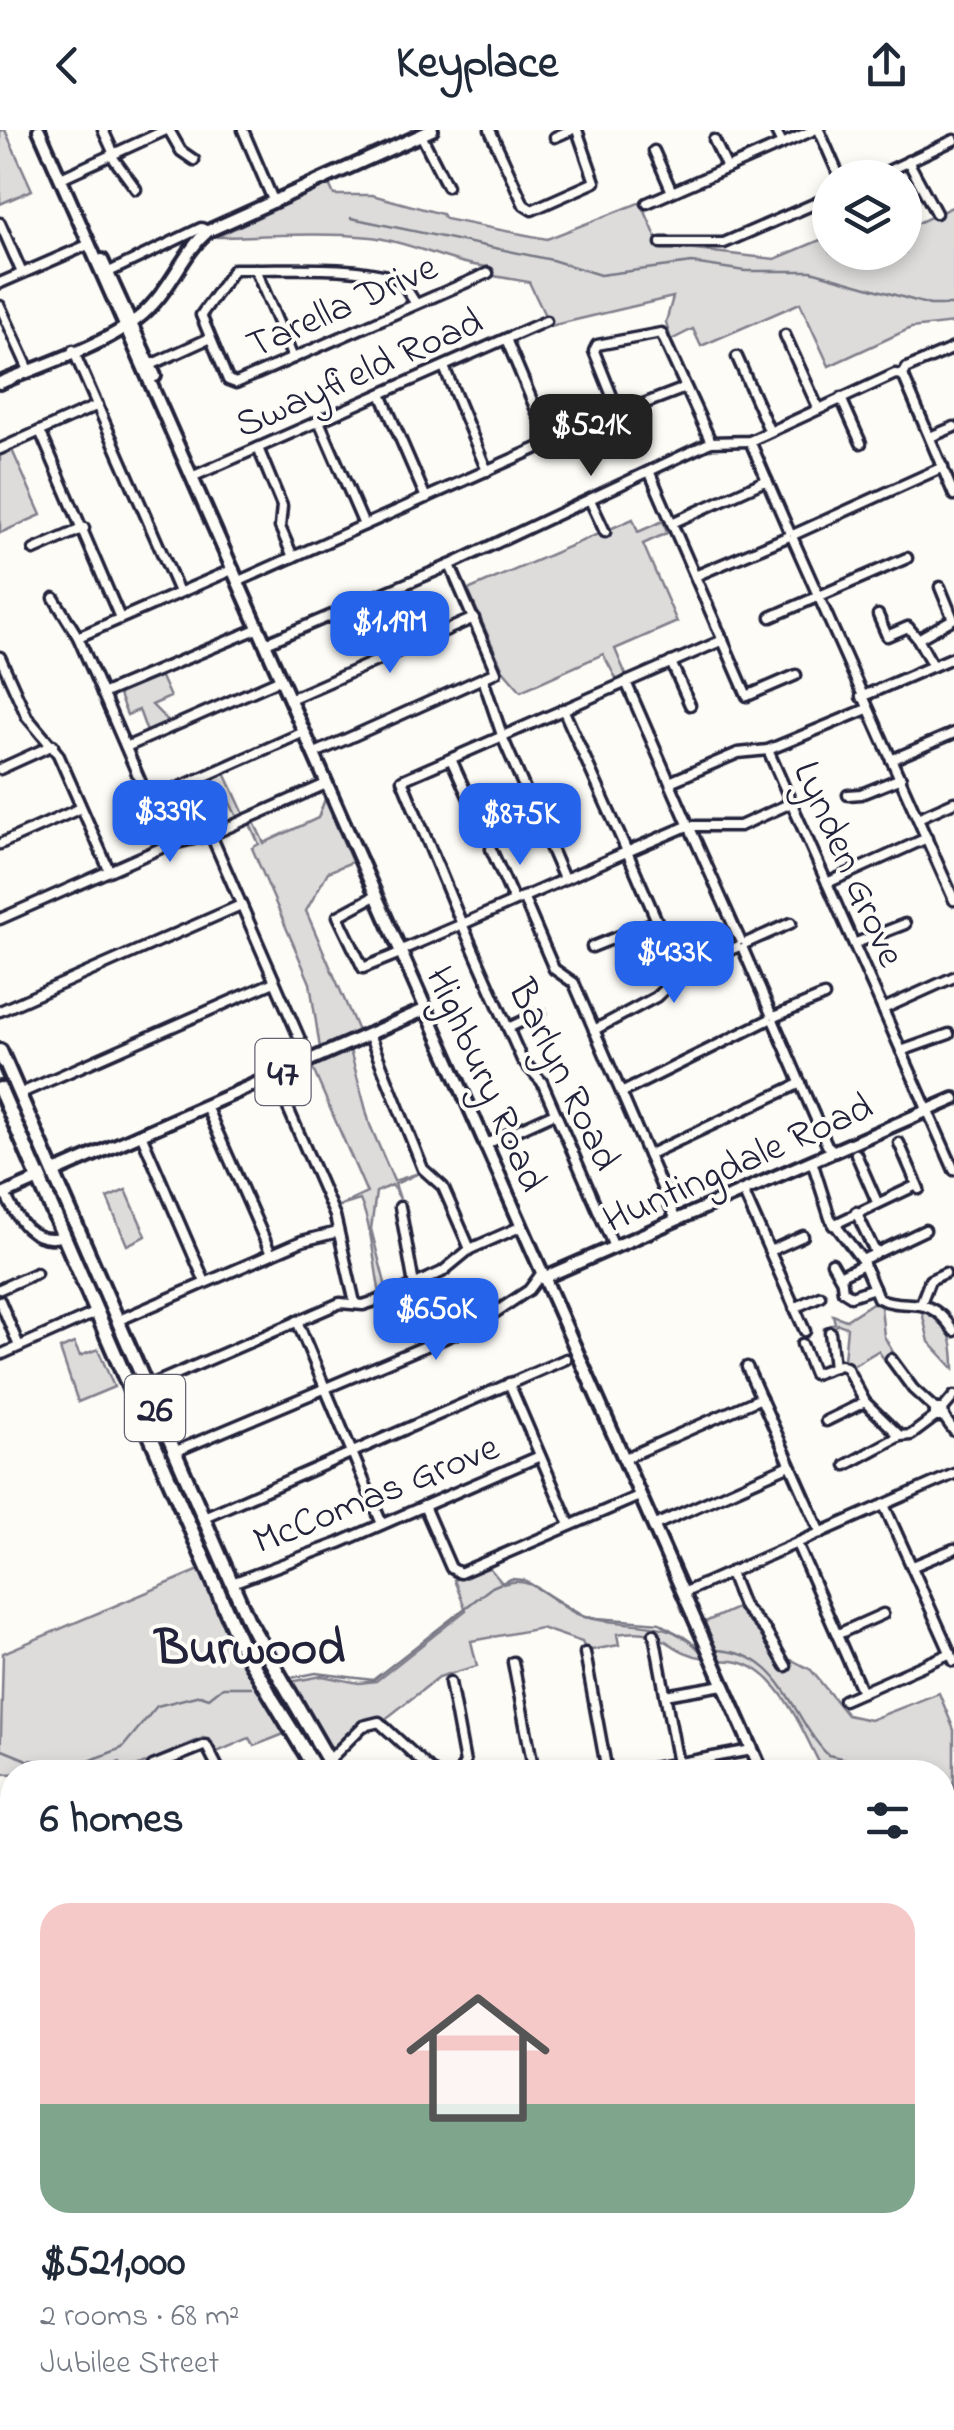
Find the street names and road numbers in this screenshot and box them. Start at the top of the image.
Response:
street label: Tarella Drive [238,240,448,376]
street label: Swayfield Road [226,294,493,456]
street label: Lynden Grove [775,752,919,977]
street label: Highbury Road [408,958,560,1202]
street label: Barlyn Road [490,969,634,1182]
road number: 47 [256,1039,310,1105]
street label: Huntingdale Road [594,1079,883,1251]
road number: 26 [125,1375,185,1441]
street label: McComas Grove [245,1420,509,1572]

